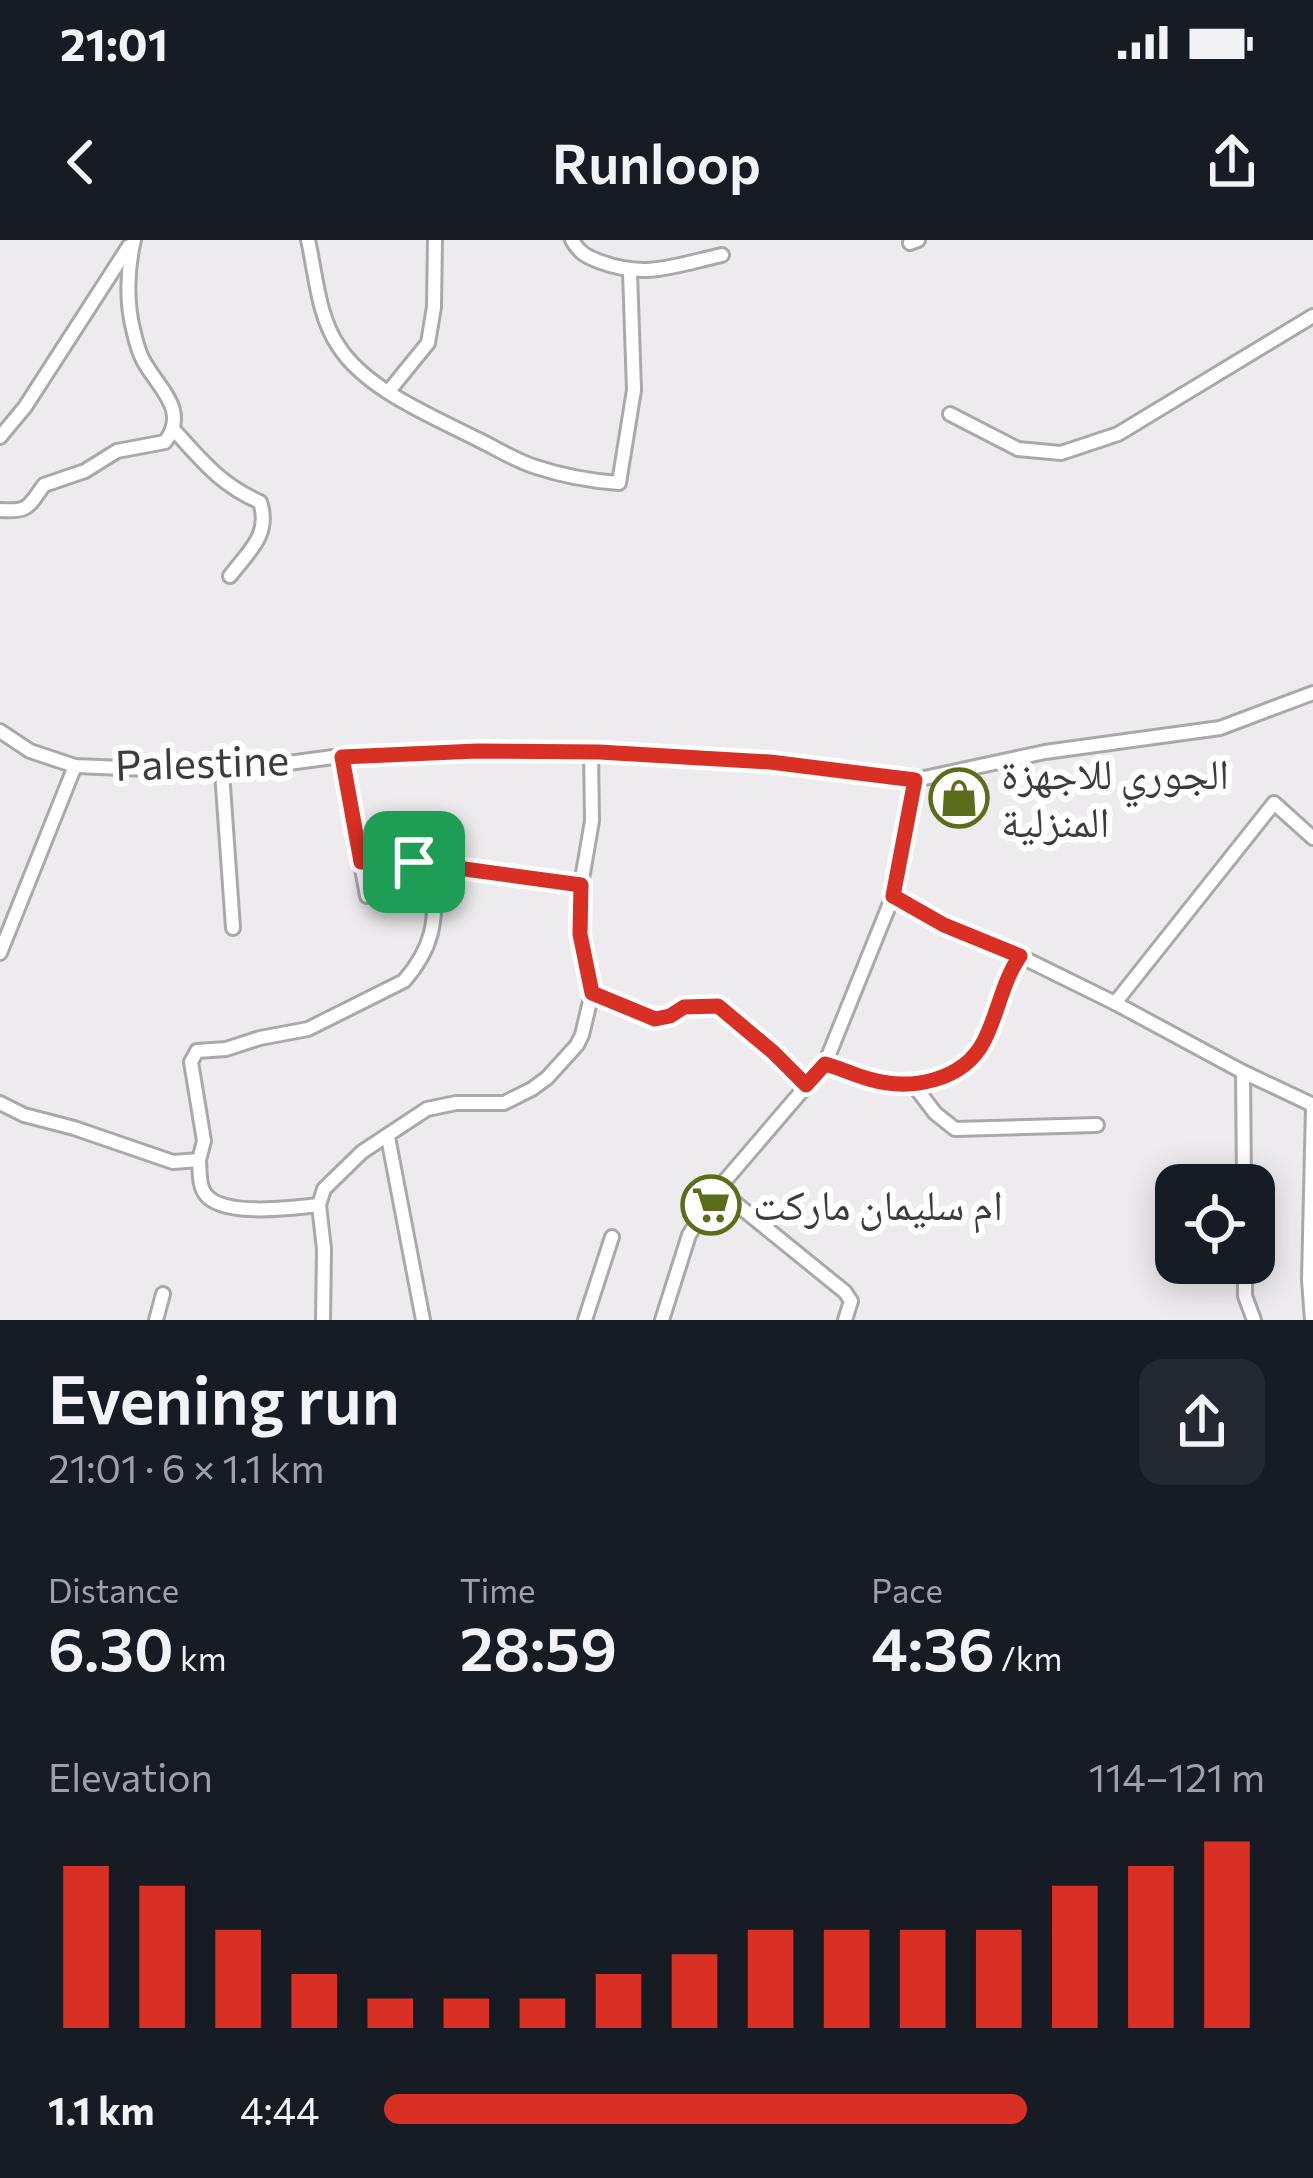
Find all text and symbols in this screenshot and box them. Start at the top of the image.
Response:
text: 21:01 [60,15,168,70]
icon: back [48,129,114,195]
text: Runloop [552,129,761,195]
icon: share [1199,129,1265,195]
street label: Palestine [114,732,290,790]
place label: الجوري للاجهزة المنزلية [1001,746,1229,846]
shop icon: الجوري للاجهزة المنزلية [928,767,990,829]
pin [363,811,465,913]
icon: arrive [381,829,447,895]
map controls [1155,1164,1275,1284]
button: locate [1155,1164,1275,1284]
supermarket icon: ام سليمان ماركت [680,1174,742,1236]
place label: ام سليمان ماركت [753,1177,1003,1234]
text: Evening run [48,1357,400,1438]
button: share [1139,1359,1265,1485]
text: 21:01 · 6 × 1.1 km [48,1443,325,1491]
text: Distance [48,1569,179,1610]
text: Time [460,1569,536,1610]
text: Pace [871,1569,943,1610]
text: 6.30 [48,1610,174,1683]
text: 28:59 [460,1610,617,1683]
text: 4:36 [871,1610,995,1683]
text: km [174,1637,227,1678]
text: /km [995,1637,1062,1678]
text: Elevation [48,1752,213,1800]
text: 114–121 m [1089,1752,1265,1800]
text: 1.1 km [48,2085,155,2133]
text: 4:44 [240,2085,319,2133]

